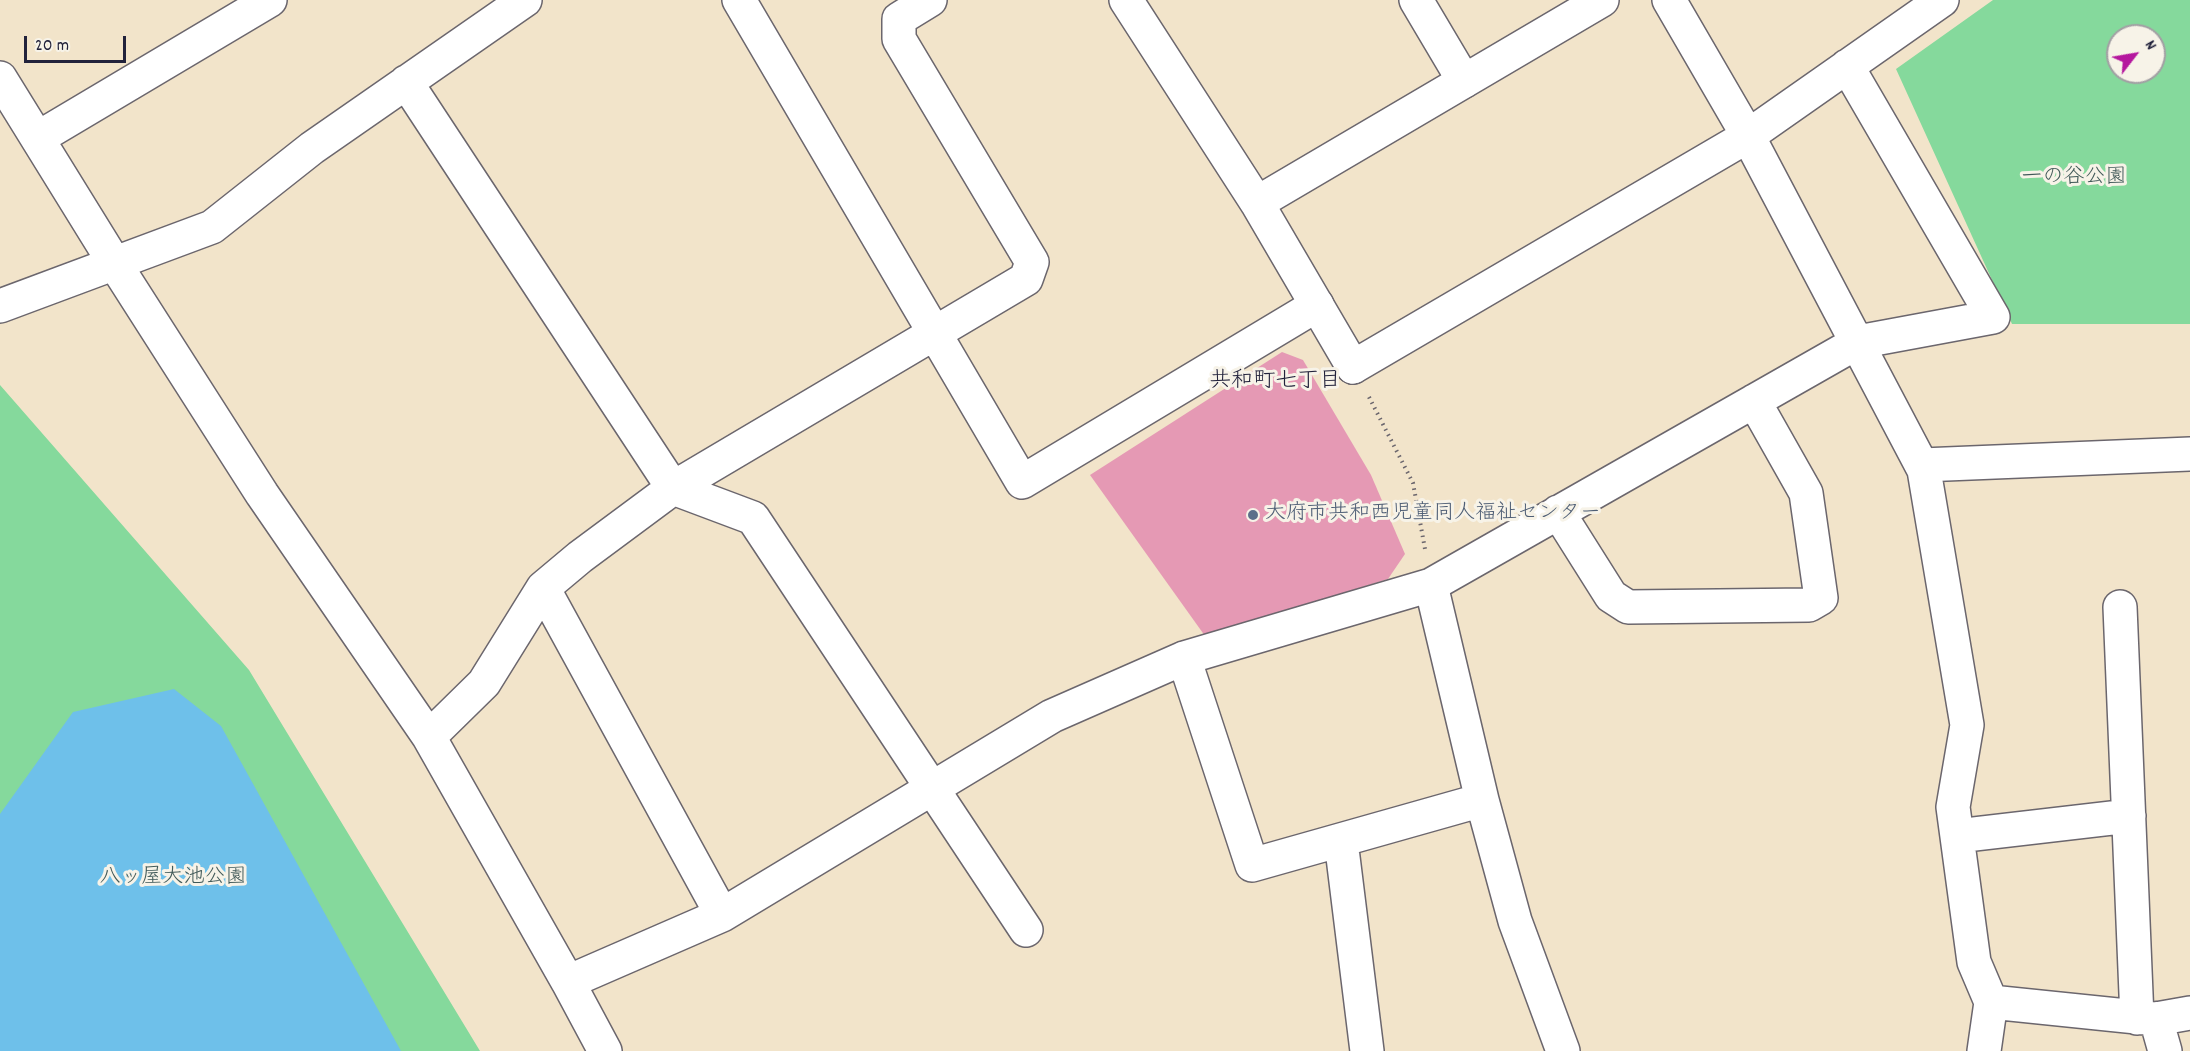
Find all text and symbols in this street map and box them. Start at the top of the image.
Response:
scale bar [27,24,129,62]
north arrow [2106,24,2166,84]
text: 20 m [35,34,69,59]
text: N [2138,36,2162,55]
park label: 一の谷公園 [2022,166,2126,192]
district label: 共和町七丁目 [1209,370,1341,396]
place label: 大府市共和西児童同人福祉センター [1265,502,1601,528]
marker: 大府市共和西児童同人福祉センター [1246,508,1260,522]
park label: 八ッ屋大池公園 [100,866,246,892]

